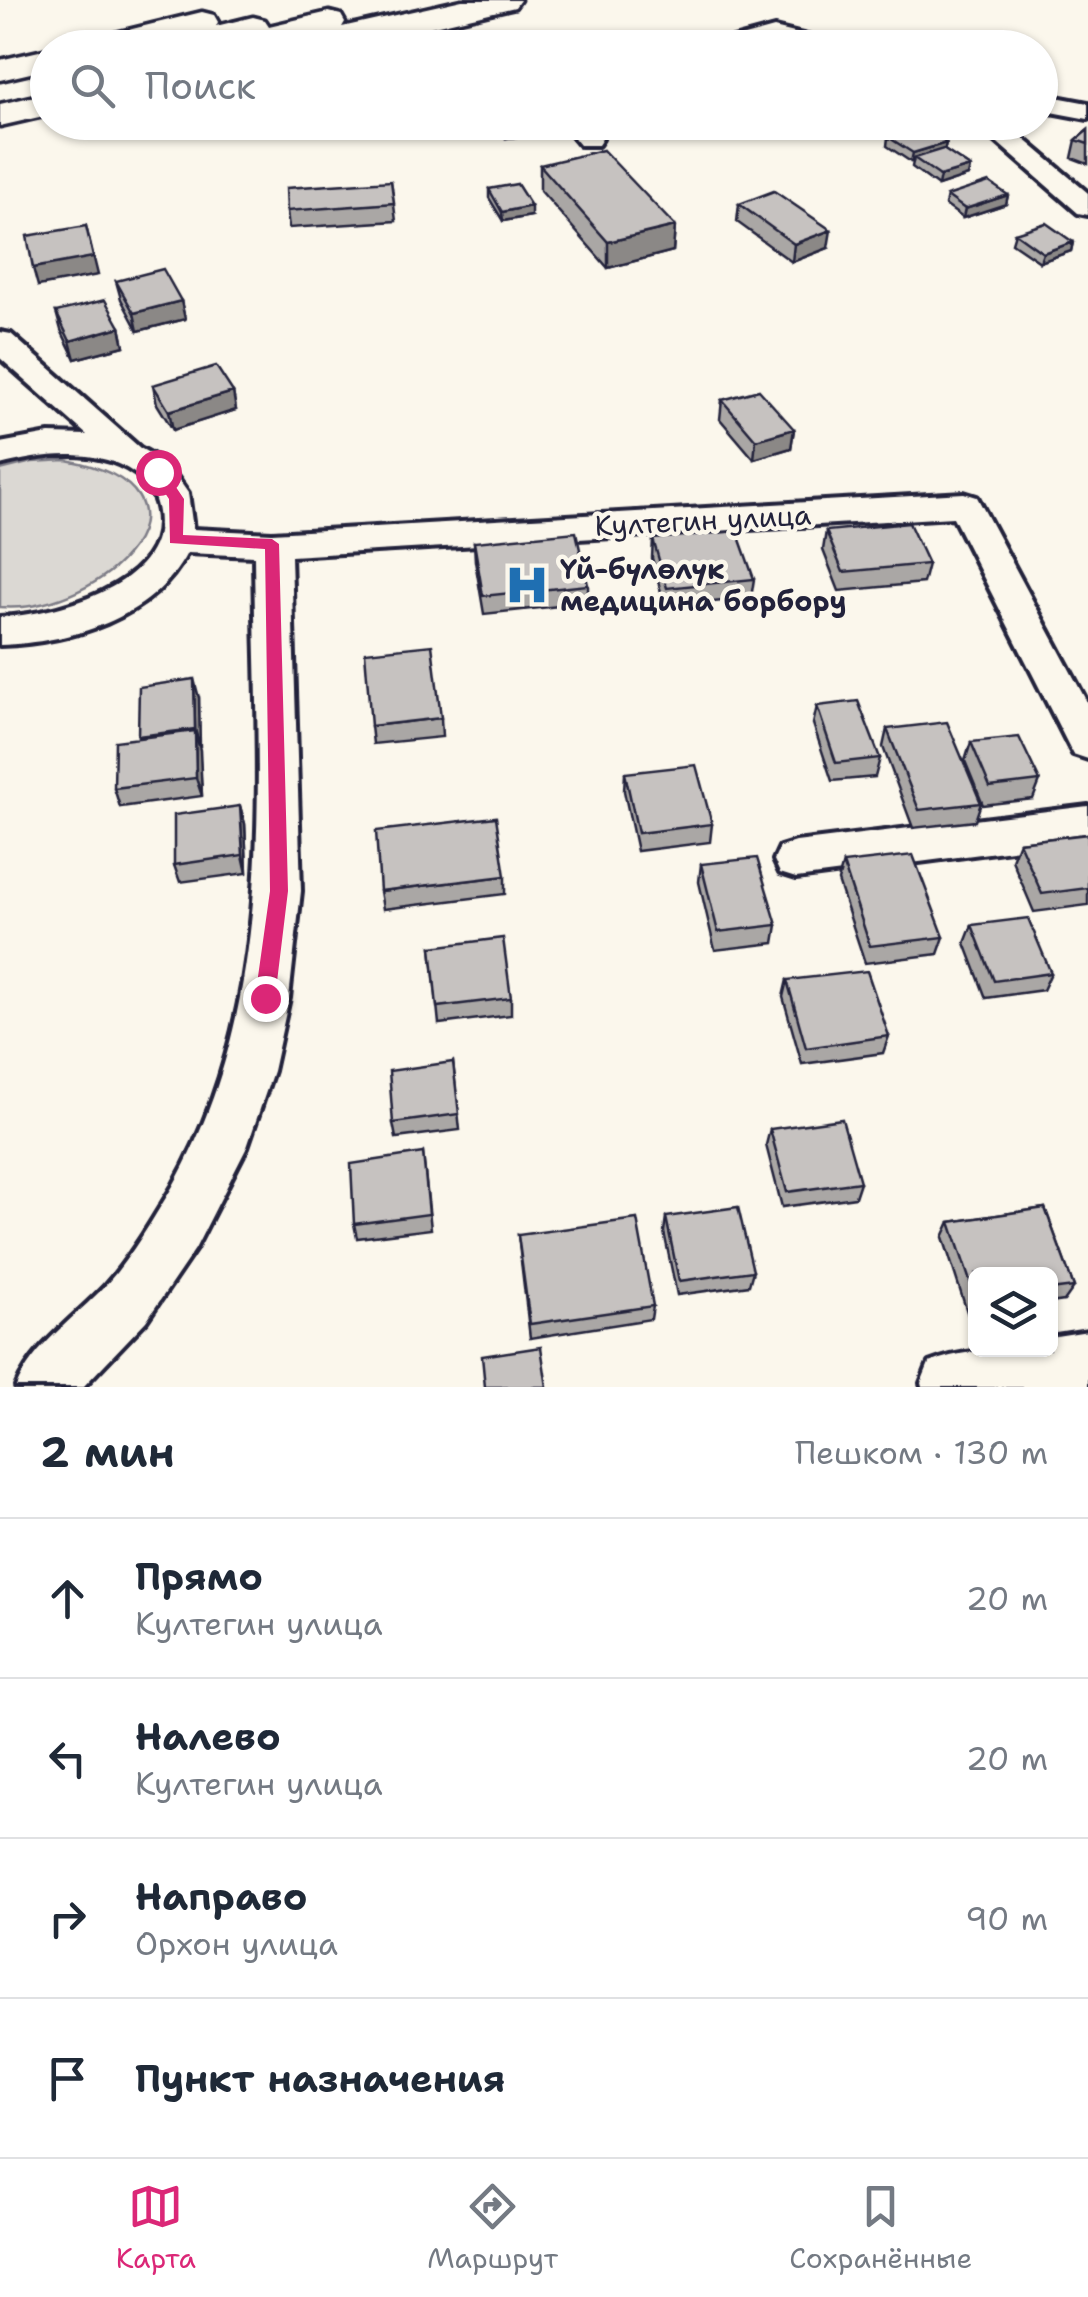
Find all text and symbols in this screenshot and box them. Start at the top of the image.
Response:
search box [30,30,1058,140]
icon: search [65,58,120,113]
text: Поиск [145,60,256,111]
route start [136,450,182,496]
street label: Култегин улица [594,495,812,545]
place label: Үй-бүлөлүк медицина борбору [560,550,847,620]
hospital icon: Үй-бүлөлүк медицина борбору [503,561,551,609]
route end [243,976,289,1022]
map controls [968,1267,1058,1357]
button: layers [968,1267,1058,1357]
text: 2 мин [40,1424,175,1480]
text: Пешком · 130 m [795,1431,1048,1474]
text: Прямо [135,1551,263,1602]
icon: ahead [40,1571,95,1626]
text: 20 m [966,1577,1048,1620]
text: Култегин улица [135,1602,383,1645]
text: Налево [135,1711,281,1762]
icon: left [40,1731,95,1786]
text: 20 m [966,1737,1048,1780]
text: Култегин улица [135,1762,383,1805]
text: Направо [135,1871,308,1922]
icon: right [40,1891,95,1946]
text: 90 m [965,1897,1048,1940]
text: Орхон улица [135,1922,338,1965]
icon: arrive [40,2051,95,2106]
text: Пункт назначения [135,2053,505,2104]
tab: Карта [116,2179,196,2277]
tab: Маршрут [427,2179,558,2277]
tab: Сохранённые [789,2179,972,2277]

